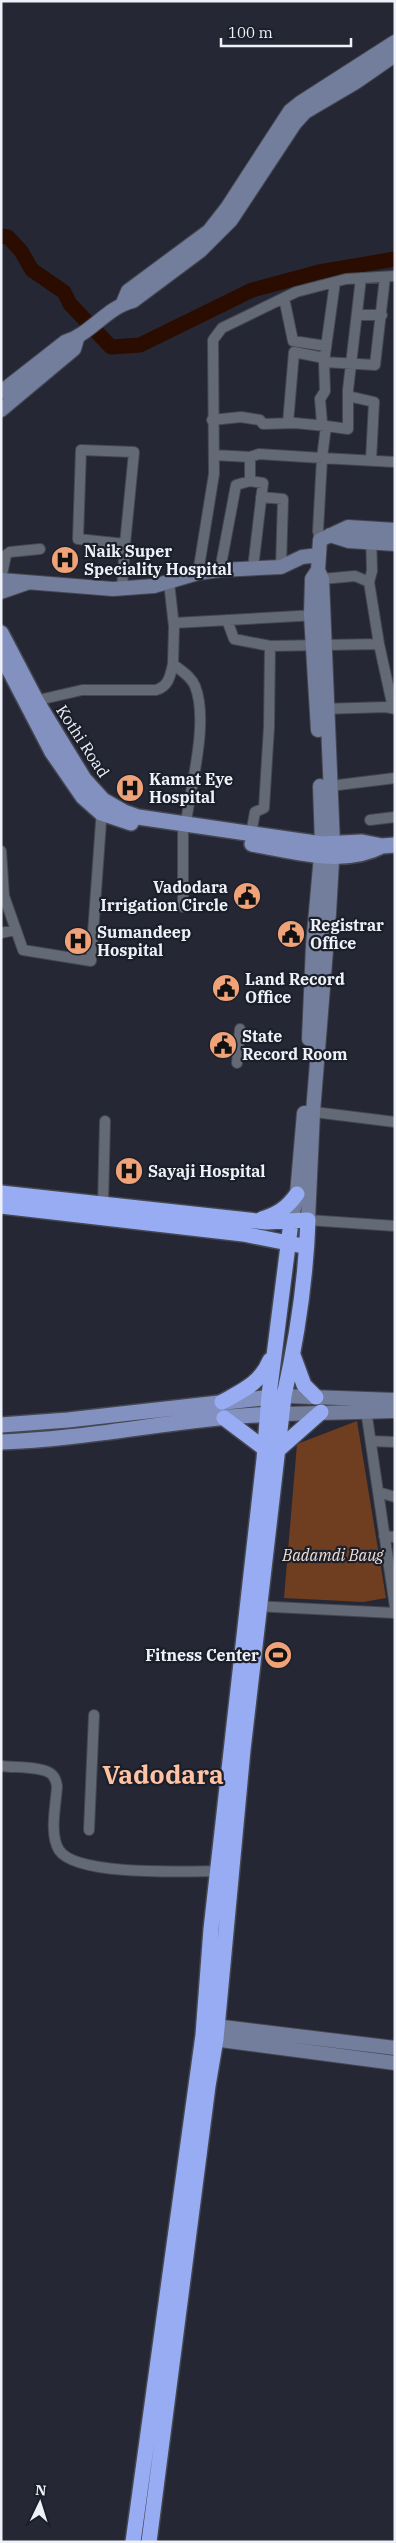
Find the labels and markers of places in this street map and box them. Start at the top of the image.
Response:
place label: Naik Super Speciality Hospital [84,541,232,579]
hospital icon: Naik Super Speciality Hospital [50,545,80,575]
place label: Kamat Eye Hospital [149,769,233,807]
hospital icon: Kamat Eye Hospital [115,773,145,803]
place label: Vadodara Irrigation Circle [101,877,228,915]
public building icon: Vadodara Irrigation Circle [232,881,262,911]
place label: Registrar Office [310,915,384,953]
public building icon: Registrar Office [276,919,306,949]
place label: Sumandeep Hospital [97,922,191,960]
hospital icon: Sumandeep Hospital [63,926,93,956]
place label: Land Record Office [245,969,345,1007]
public building icon: Land Record Office [211,973,241,1003]
place label: State Record Room [242,1026,348,1064]
public building icon: State Record Room [208,1030,238,1060]
hospital icon: Sayaji Hospital [114,1156,144,1186]
place label: Sayaji Hospital [148,1161,266,1181]
sports icon: Fitness Center [263,1640,293,1670]
place label: Fitness Center [145,1645,259,1665]

